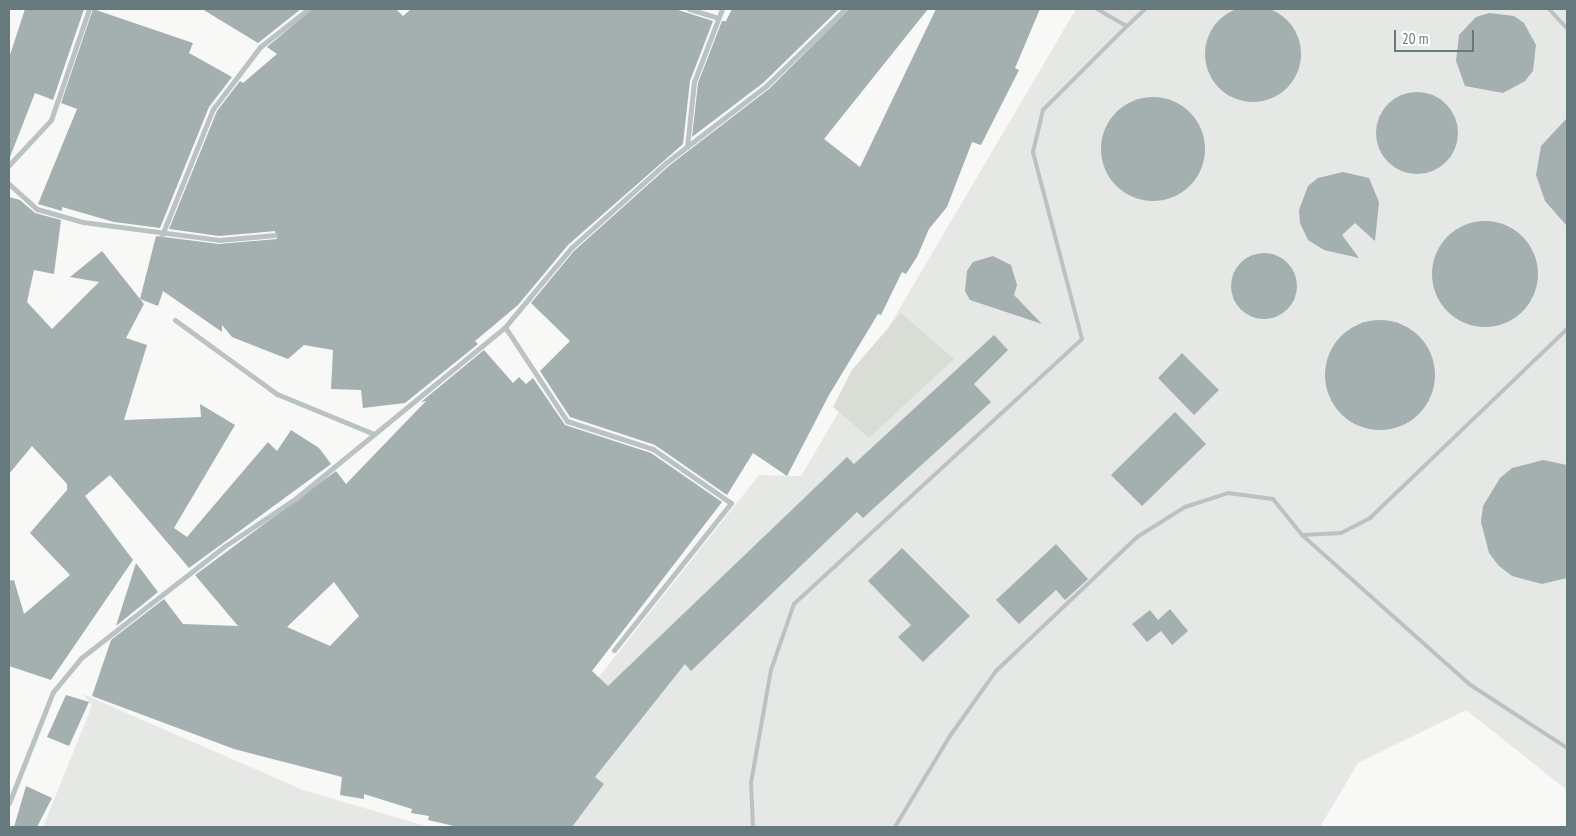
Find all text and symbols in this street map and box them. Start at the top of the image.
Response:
scale bar [1396,20,1476,52]
text: 20 m [1402,29,1428,48]

